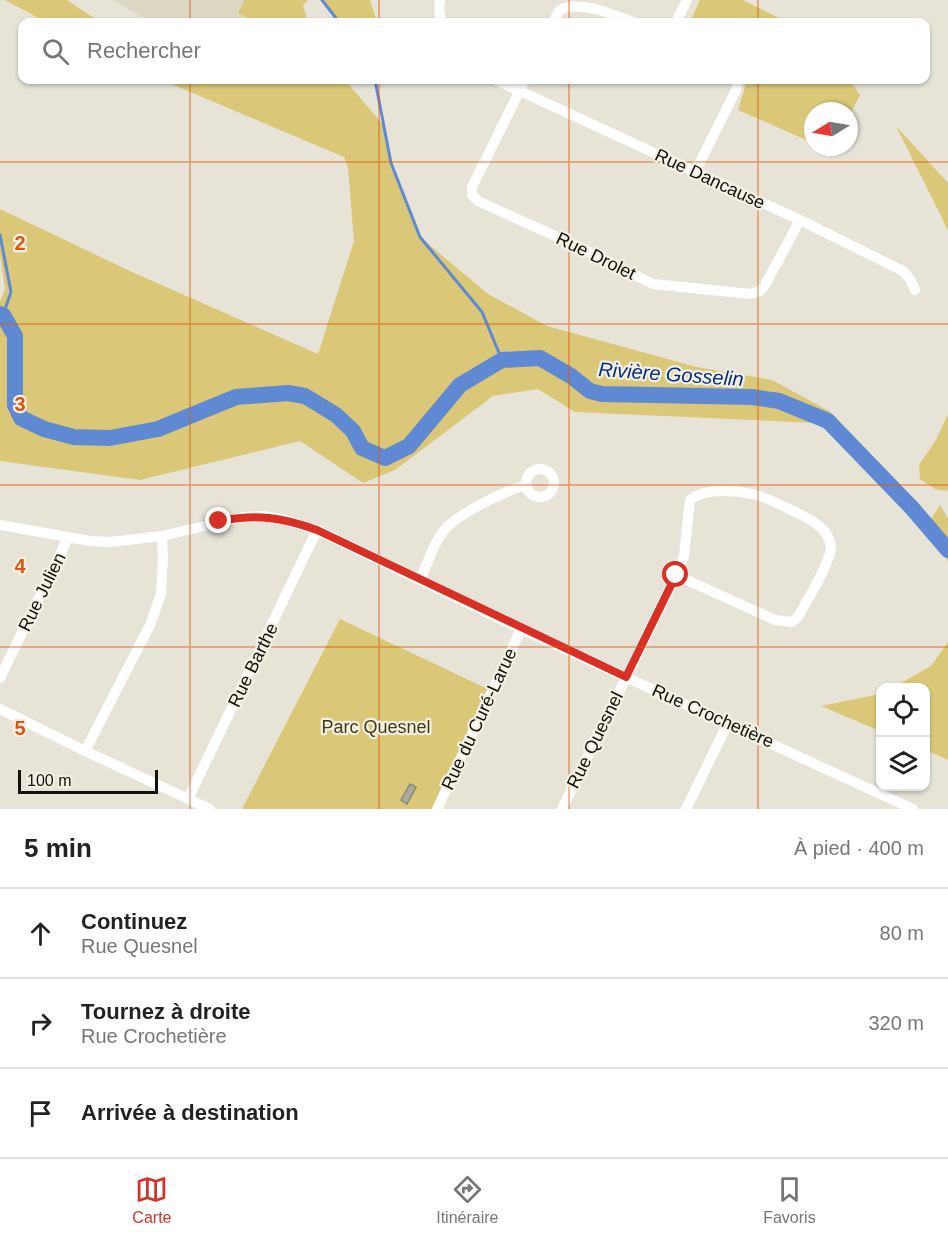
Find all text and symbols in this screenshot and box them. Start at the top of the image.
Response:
search box [18,18,930,84]
icon: search [39,35,72,68]
text: Rechercher [87,38,201,63]
north arrow [804,102,858,156]
street label: Rue Dancause [652,145,768,213]
street label: Rue Drolet [553,228,639,284]
text: 2 [14,232,26,254]
water label: Rivière Gosselin [598,358,744,390]
text: 3 [14,393,26,415]
route end [205,507,231,533]
street label: Rue Julien [14,549,70,635]
text: 4 [14,555,26,577]
route start [662,561,688,587]
street label: Rue Barthe [224,620,282,710]
street label: Rue du Curé-Larue [437,645,521,793]
street label: Rue Crochetière [649,680,777,752]
map controls [876,683,930,791]
button: locate [876,683,930,737]
street label: Rue Quesnel [563,688,627,792]
text: 5 [14,717,26,739]
park label: Parc Quesnel [321,717,431,737]
button: layers [876,737,930,791]
scale bar [18,767,158,794]
text: 100 m [27,772,71,789]
text: 5 min [24,833,92,863]
text: À pied · 400 m [794,837,924,859]
text: Continuez [81,909,187,934]
icon: ahead [24,917,57,950]
text: 80 m [880,922,924,944]
text: Rue Quesnel [81,935,198,957]
text: Tournez à droite [81,999,251,1024]
icon: right [24,1007,57,1040]
text: 320 m [868,1012,924,1034]
text: Rue Crochetière [81,1025,227,1047]
icon: arrive [24,1097,57,1130]
text: Arrivée à destination [81,1100,299,1125]
tab: Carte [132,1173,171,1227]
tab: Itinéraire [436,1173,498,1227]
tab: Favoris [763,1173,816,1227]

